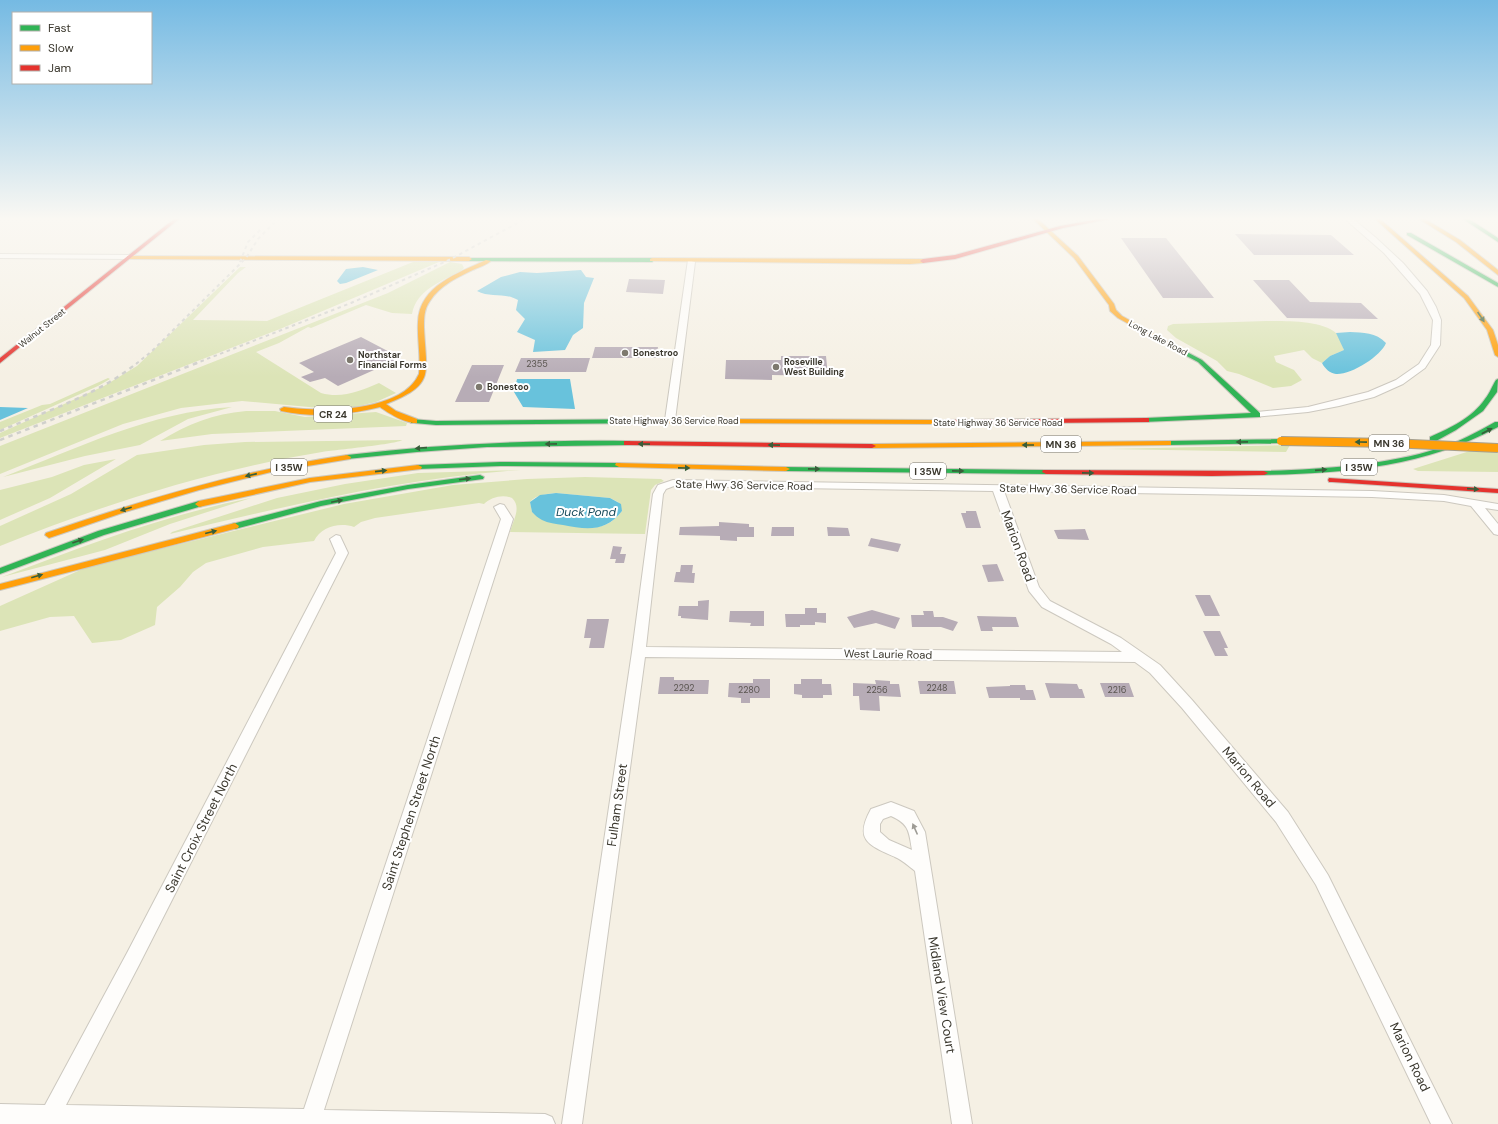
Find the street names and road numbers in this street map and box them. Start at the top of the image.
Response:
street label: Walnut Street [16,305,68,351]
street label: Long Lake Road [1127,317,1190,359]
road number: CR 24 [314,406,352,422]
street label: State Highway 36 Service Road [609,415,739,427]
street label: State Highway 36 Service Road [933,417,1063,429]
road number: MN 36 [1369,435,1409,451]
road number: MN 36 [1041,436,1081,452]
road number: I 35W [271,459,307,475]
road number: I 35W [1341,459,1377,475]
road number: I 35W [910,463,946,479]
street label: State Hwy 36 Service Road [675,477,813,493]
street label: State Hwy 36 Service Road [999,481,1137,497]
street label: Marion Road [997,508,1039,584]
street label: West Laurie Road [844,646,932,662]
street label: Saint Stephen Street North [378,733,444,893]
street label: Marion Road [1218,743,1280,811]
street label: Saint Croix Street North [161,761,241,895]
street label: Fulham Street [603,762,631,848]
street label: Midland View Court [924,935,960,1055]
street label: Marion Road [1386,1020,1434,1094]

